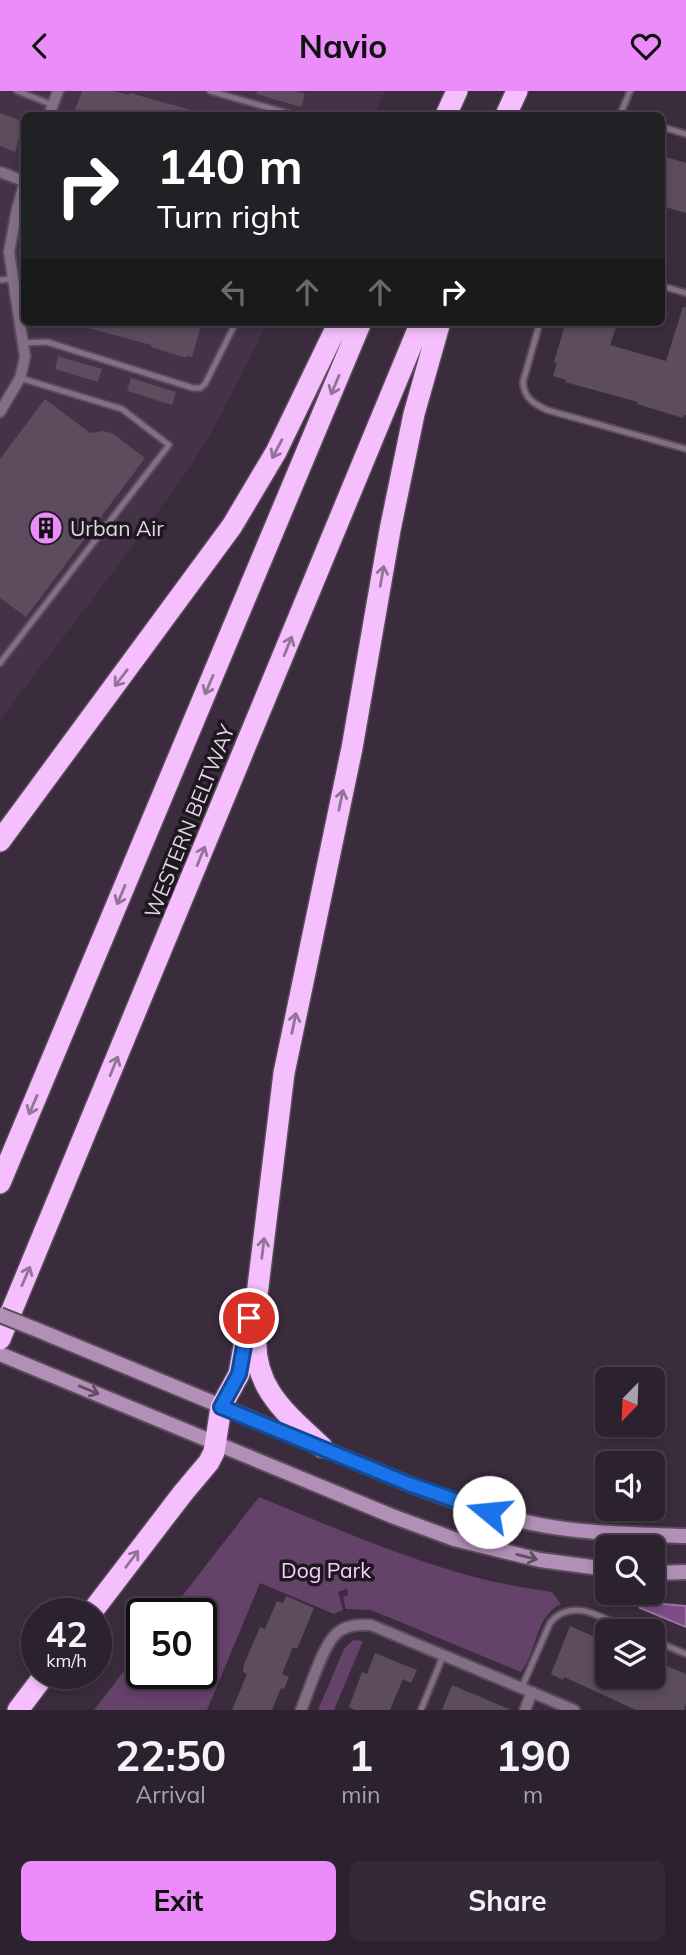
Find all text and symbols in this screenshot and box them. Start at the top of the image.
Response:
text: Navio [299,26,387,66]
icon: back [21,27,59,65]
icon: heart [627,27,665,65]
text: 140 m [157,135,303,196]
icon: right [42,140,133,231]
text: Turn right [157,196,300,236]
icon: left [215,273,253,311]
icon: ahead [288,273,326,311]
icon: ahead [361,273,399,311]
icon: right [434,273,472,311]
one-way arrow [327,374,340,395]
one-way arrow [269,438,283,459]
building icon: Urban Air [27,509,65,547]
place label: Urban Air [70,515,164,541]
one-way arrow [375,565,389,588]
one-way arrow [282,635,295,657]
one-way arrow [114,668,129,686]
one-way arrow [201,674,214,695]
street label: WESTERN BELTWAY [138,720,240,922]
one-way arrow [334,789,348,812]
one-way arrow [195,846,208,867]
one-way arrow [113,884,126,905]
one-way arrow [288,1012,302,1035]
one-way arrow [108,1056,121,1078]
one-way arrow [25,1093,38,1115]
one-way arrow [256,1237,269,1260]
one-way arrow [21,1266,34,1287]
pin [219,1288,279,1348]
icon: arrive [230,1299,268,1337]
north arrow [595,1367,665,1437]
map controls [595,1367,665,1689]
one-way arrow [78,1385,99,1398]
button: sound [595,1451,665,1521]
position arrow [452,1475,526,1549]
button: search [595,1535,665,1605]
one-way arrow [125,1550,140,1569]
one-way arrow [515,1551,538,1564]
park label: Dog Park [281,1557,371,1583]
speed limit sign: 50 [126,1598,217,1689]
text: 42 [45,1612,88,1656]
button: layers [595,1619,665,1689]
text: km/h [46,1649,87,1672]
text: 22:50 [115,1729,226,1782]
text: 1 [348,1729,373,1782]
text: 190 [495,1729,571,1782]
text: Arrival [135,1780,206,1809]
text: min [341,1780,380,1809]
text: m [523,1780,543,1809]
button: Exit [21,1861,336,1941]
button: Share [350,1861,665,1941]

